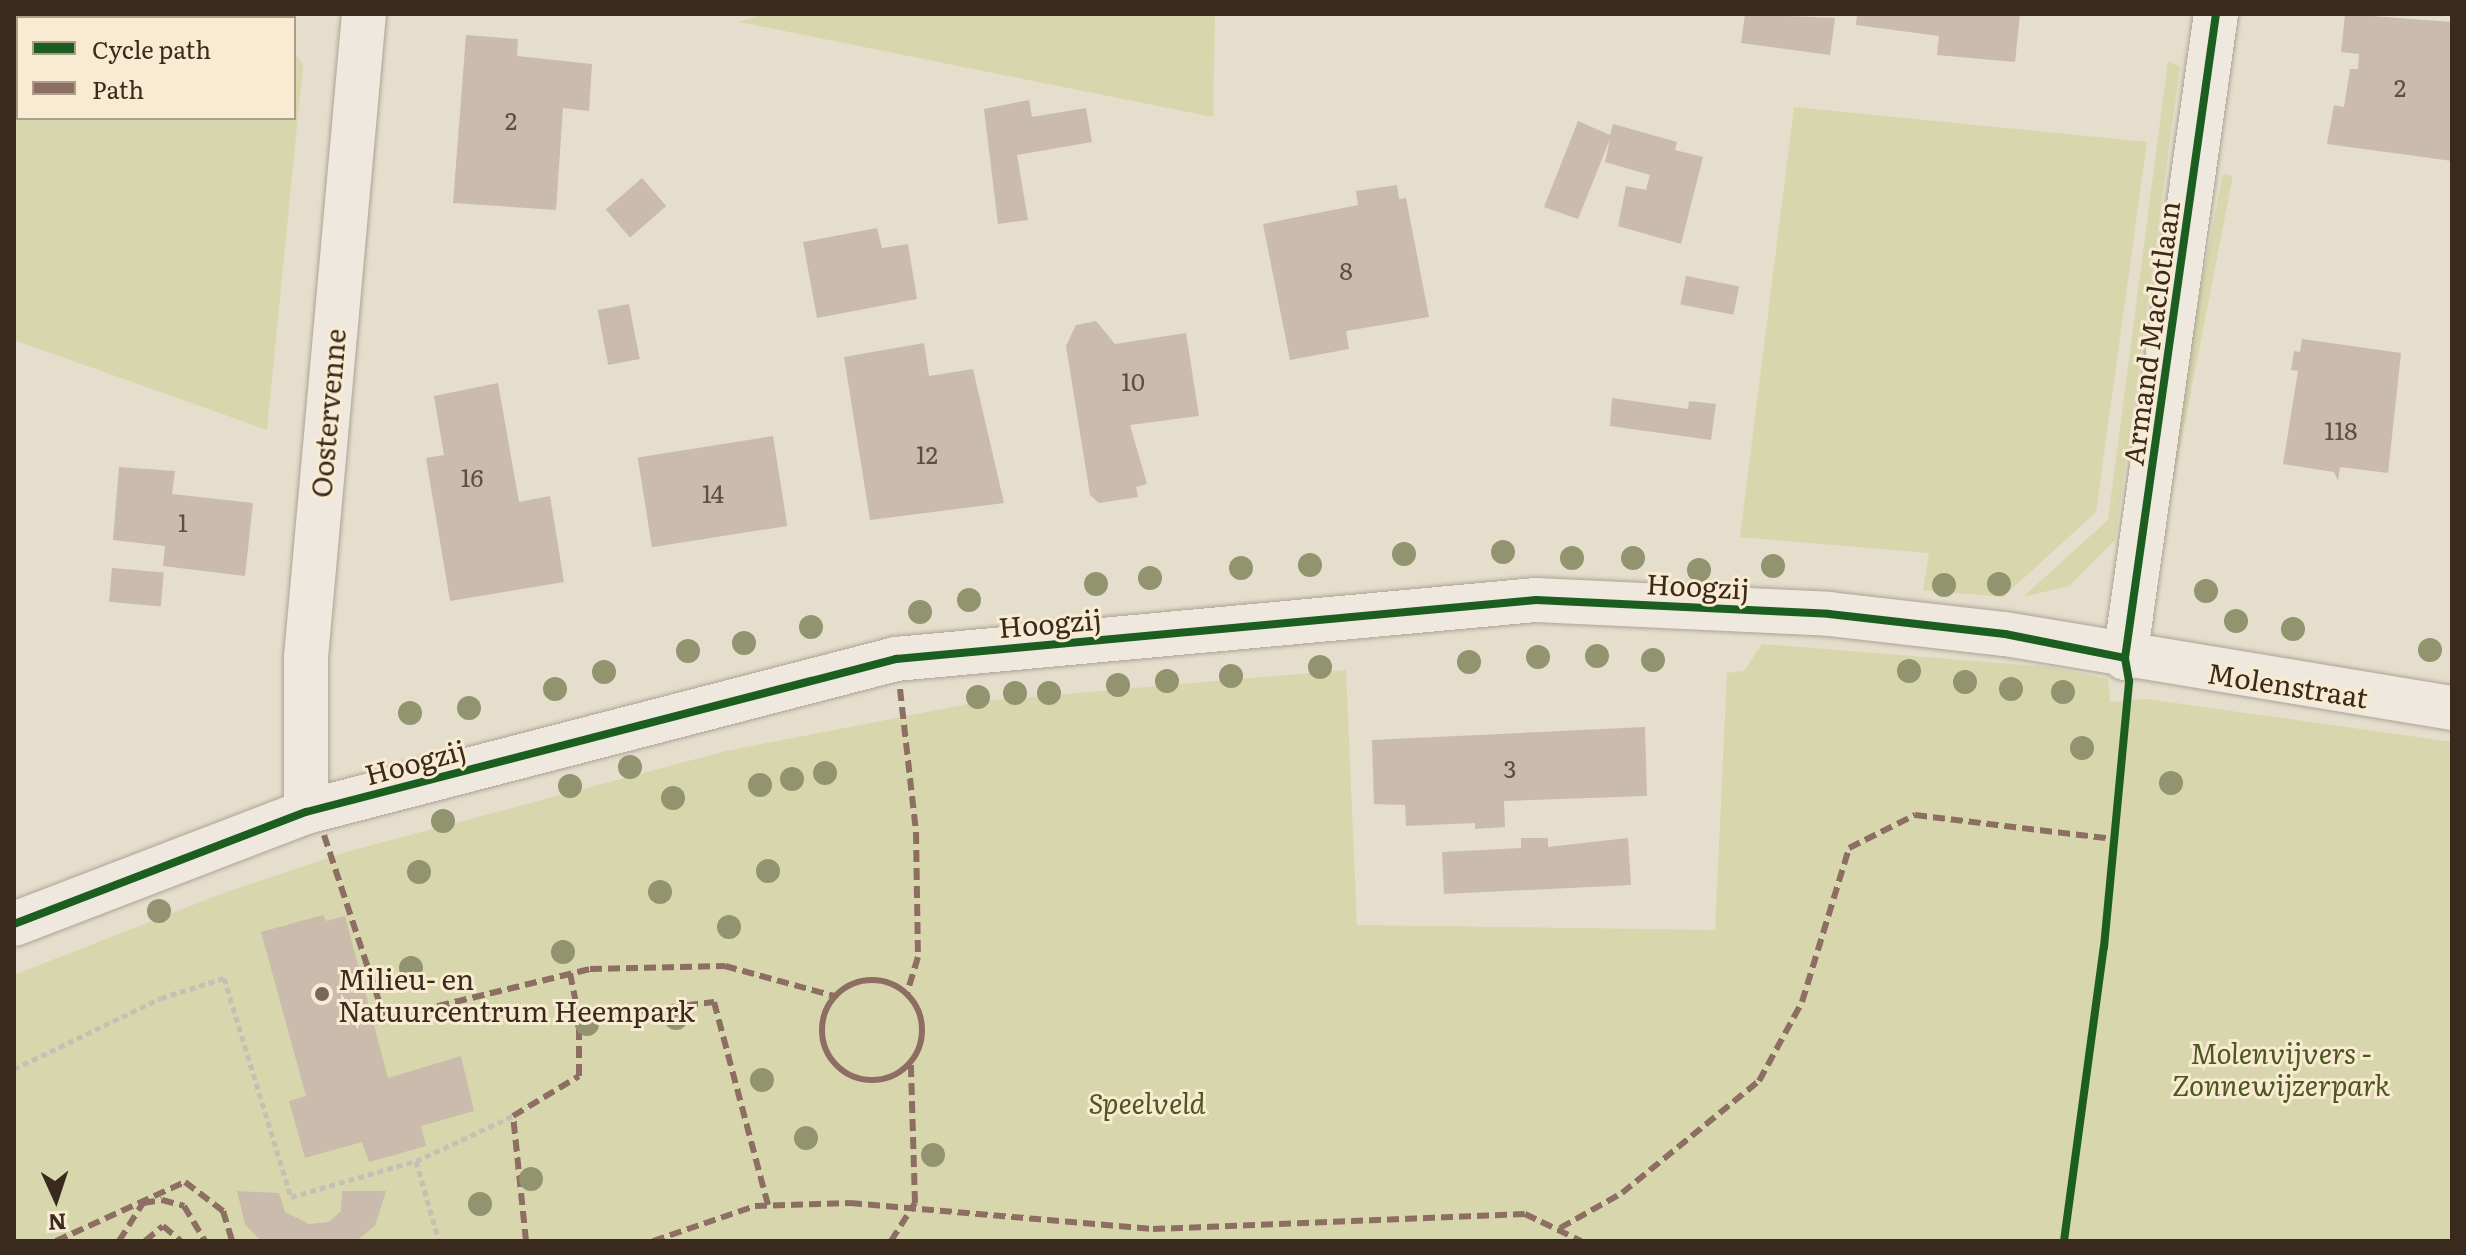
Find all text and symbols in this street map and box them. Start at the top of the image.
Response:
legend [16,16,296,120]
text: Cycle path [92,31,211,66]
text: Path [92,71,144,106]
house number: 2 [2394,73,2406,101]
house number: 2 [505,106,517,134]
street label: Armand Maclotlaan [2115,199,2185,467]
house number: 8 [1339,256,1353,284]
street label: Oostervenne [303,327,351,499]
house number: 10 [1121,367,1145,395]
house number: 118 [2325,416,2357,444]
house number: 12 [916,440,938,468]
house number: 16 [461,463,483,491]
house number: 14 [702,479,724,507]
house number: 1 [178,508,188,536]
street label: Hoogzij [1646,566,1750,604]
street label: Hoogzij [997,601,1103,643]
street label: Molenstraat [2205,655,2371,713]
street label: Hoogzij [361,731,469,791]
house number: 3 [1503,754,1517,782]
place label: Milieu- en Natuurcentrum Heempark [338,961,695,1027]
marker: Milieu- en Natuurcentrum Heempark [313,985,331,1003]
park label: Molenvijvers - Zonnewijzerpark [2172,1035,2390,1101]
park label: Speelveld [1088,1085,1206,1119]
north arrow [16,1159,96,1239]
text: N [47,1207,67,1240]

